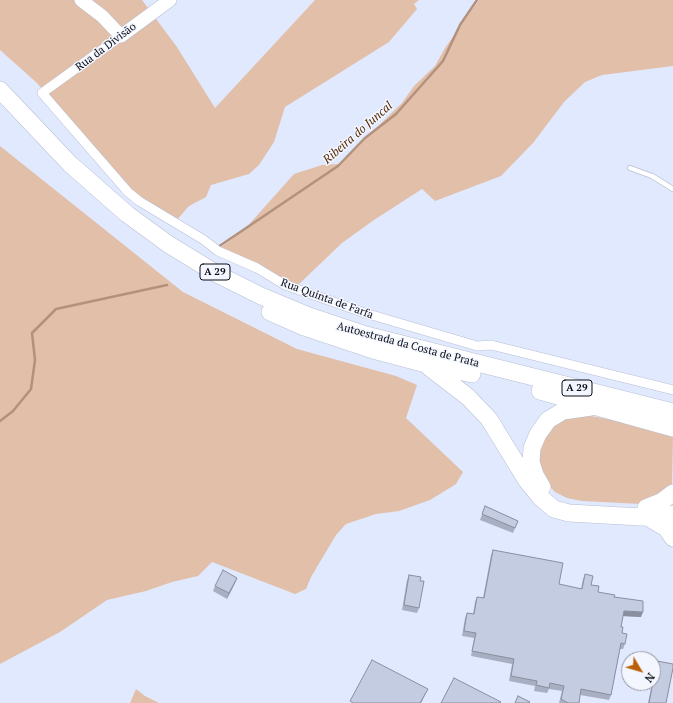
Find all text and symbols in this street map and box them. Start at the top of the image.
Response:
street label: Rua da Divisão [73,20,139,74]
water label: Ribeira do Juncal [320,99,396,167]
road number: A 29 [200,264,230,280]
street label: Rua Quinta de Farfa [279,276,375,322]
street label: Autoestrada da Costa de Prata [335,320,481,370]
road number: A 29 [562,380,592,396]
north arrow [621,651,661,691]
text: N [642,670,658,685]

